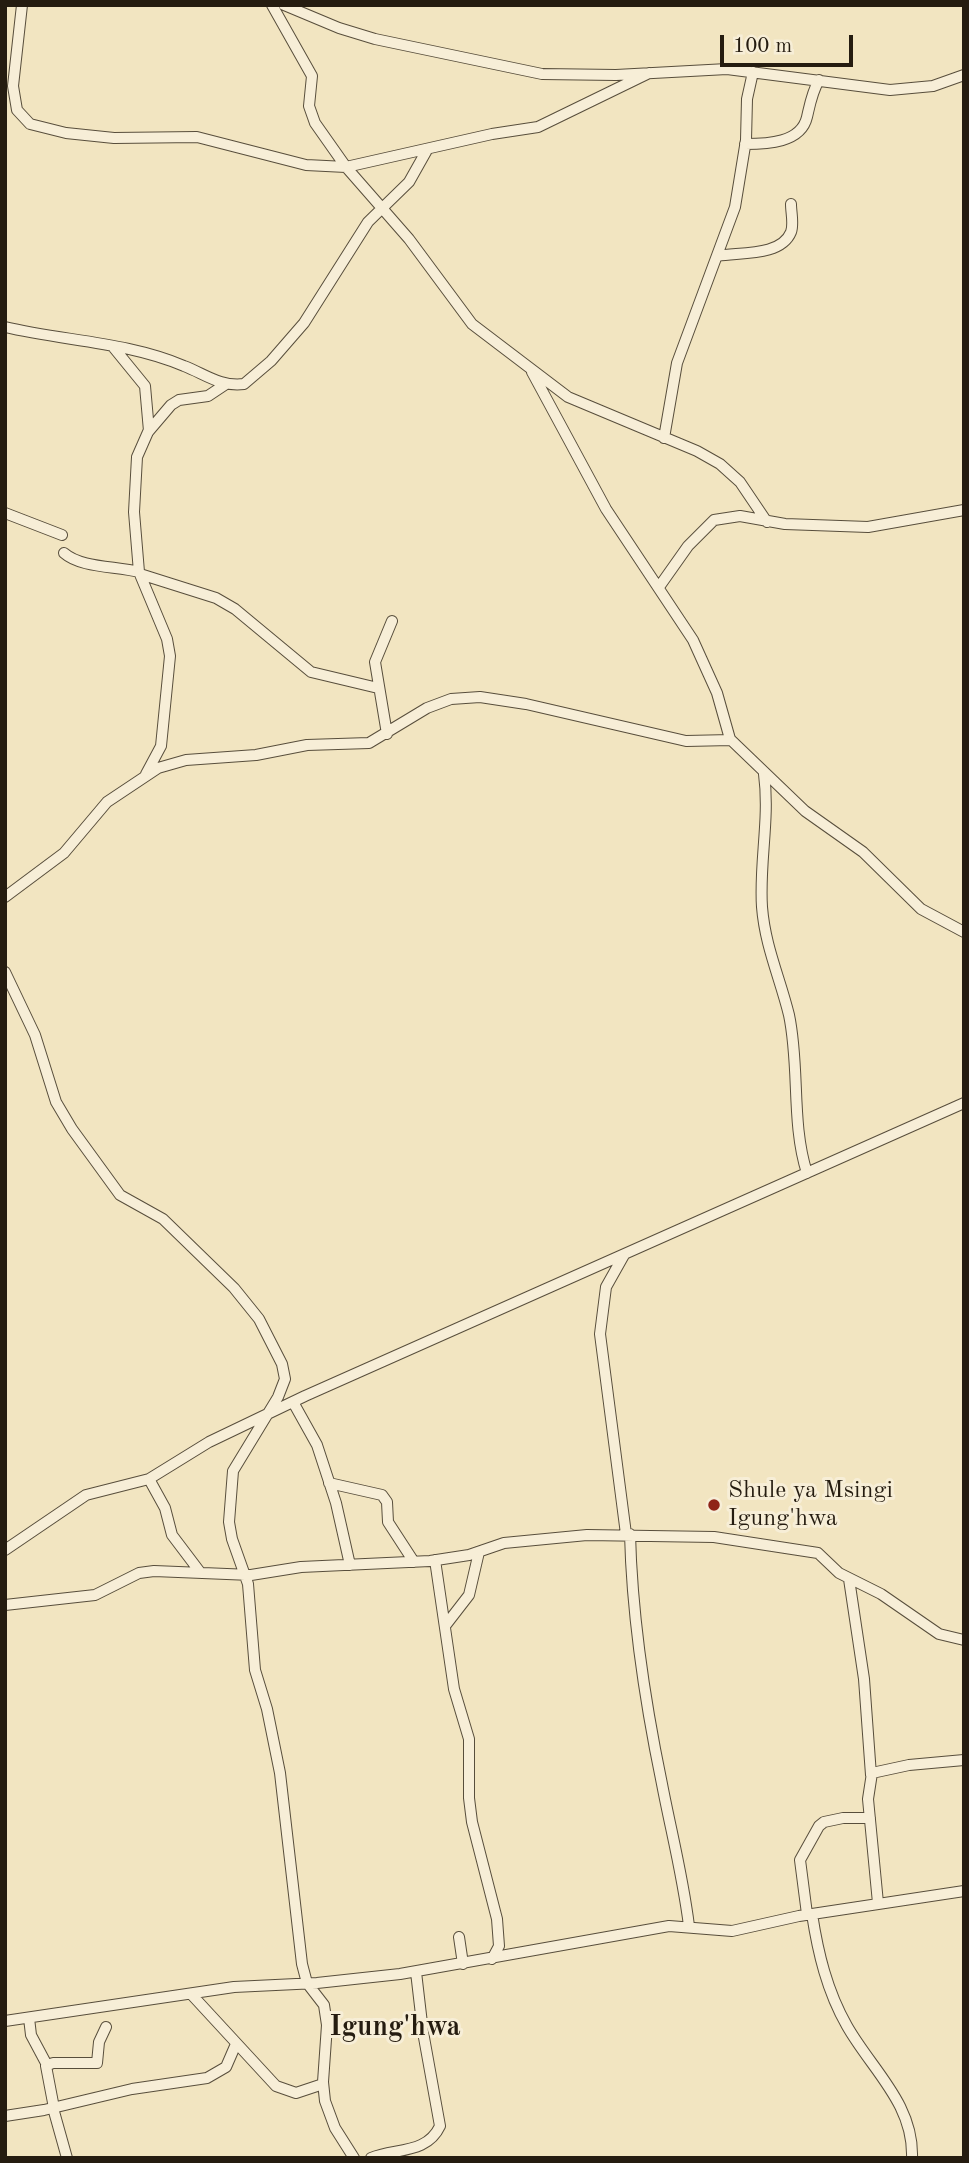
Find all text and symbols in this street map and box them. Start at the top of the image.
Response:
scale bar [724,21,857,65]
text: 100 m [733,36,792,57]
place label: Shule ya Msingi Igung'hwa [728,1477,893,1533]
marker: Shule ya Msingi Igung'hwa [706,1497,722,1513]
district label: Igung'hwa [329,2011,461,2045]

